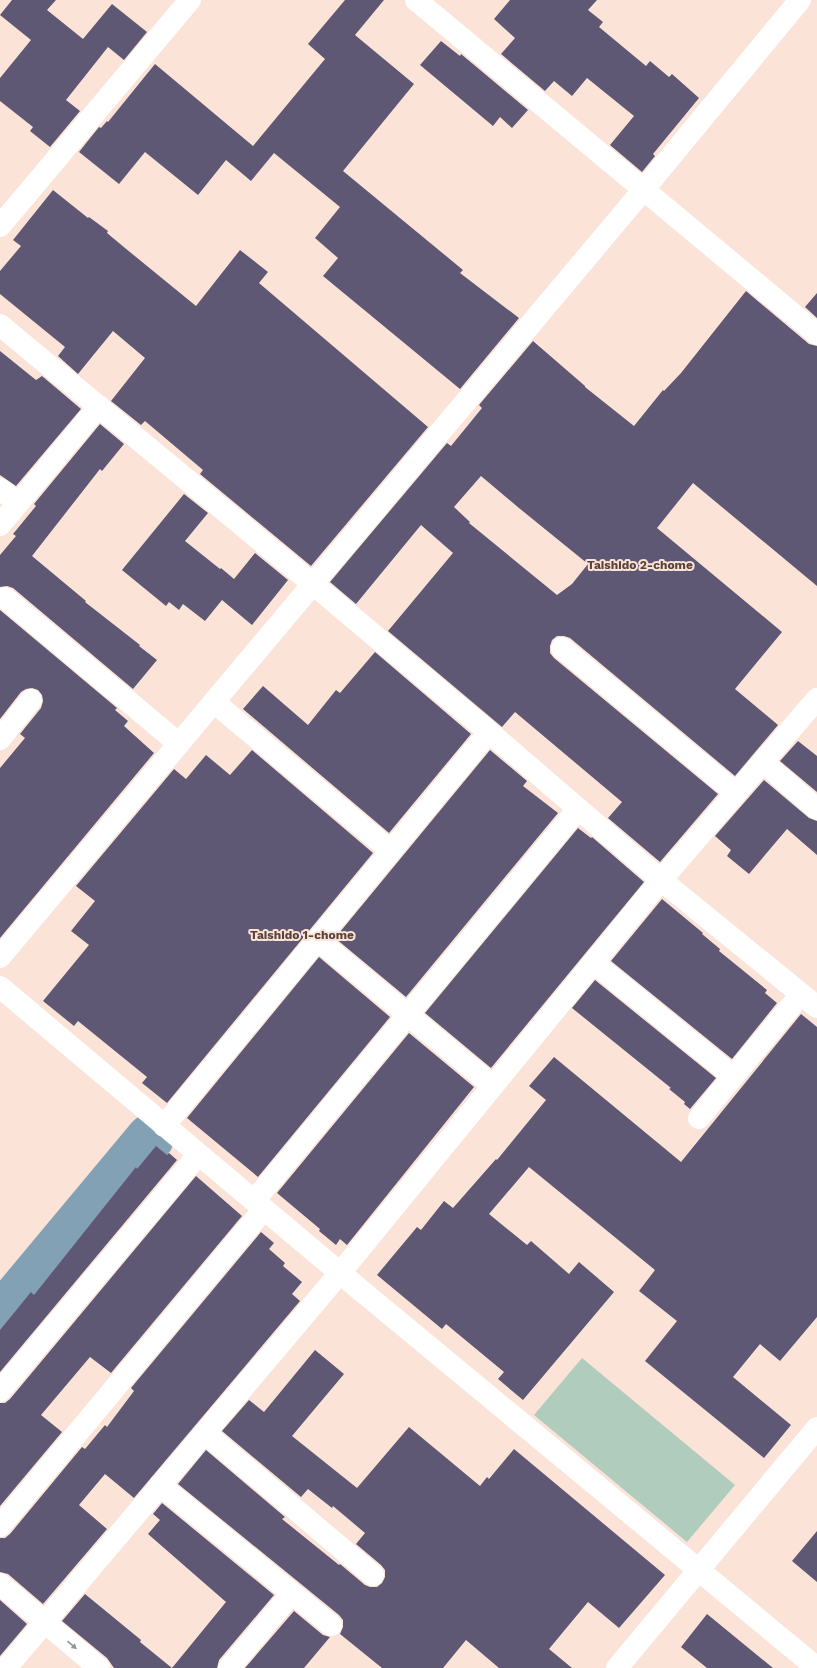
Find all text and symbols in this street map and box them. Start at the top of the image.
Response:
district label: Taishido 2-chome [587,558,693,572]
district label: Taishido 1-chome [250,928,354,942]
one-way arrow [67,1640,77,1649]

